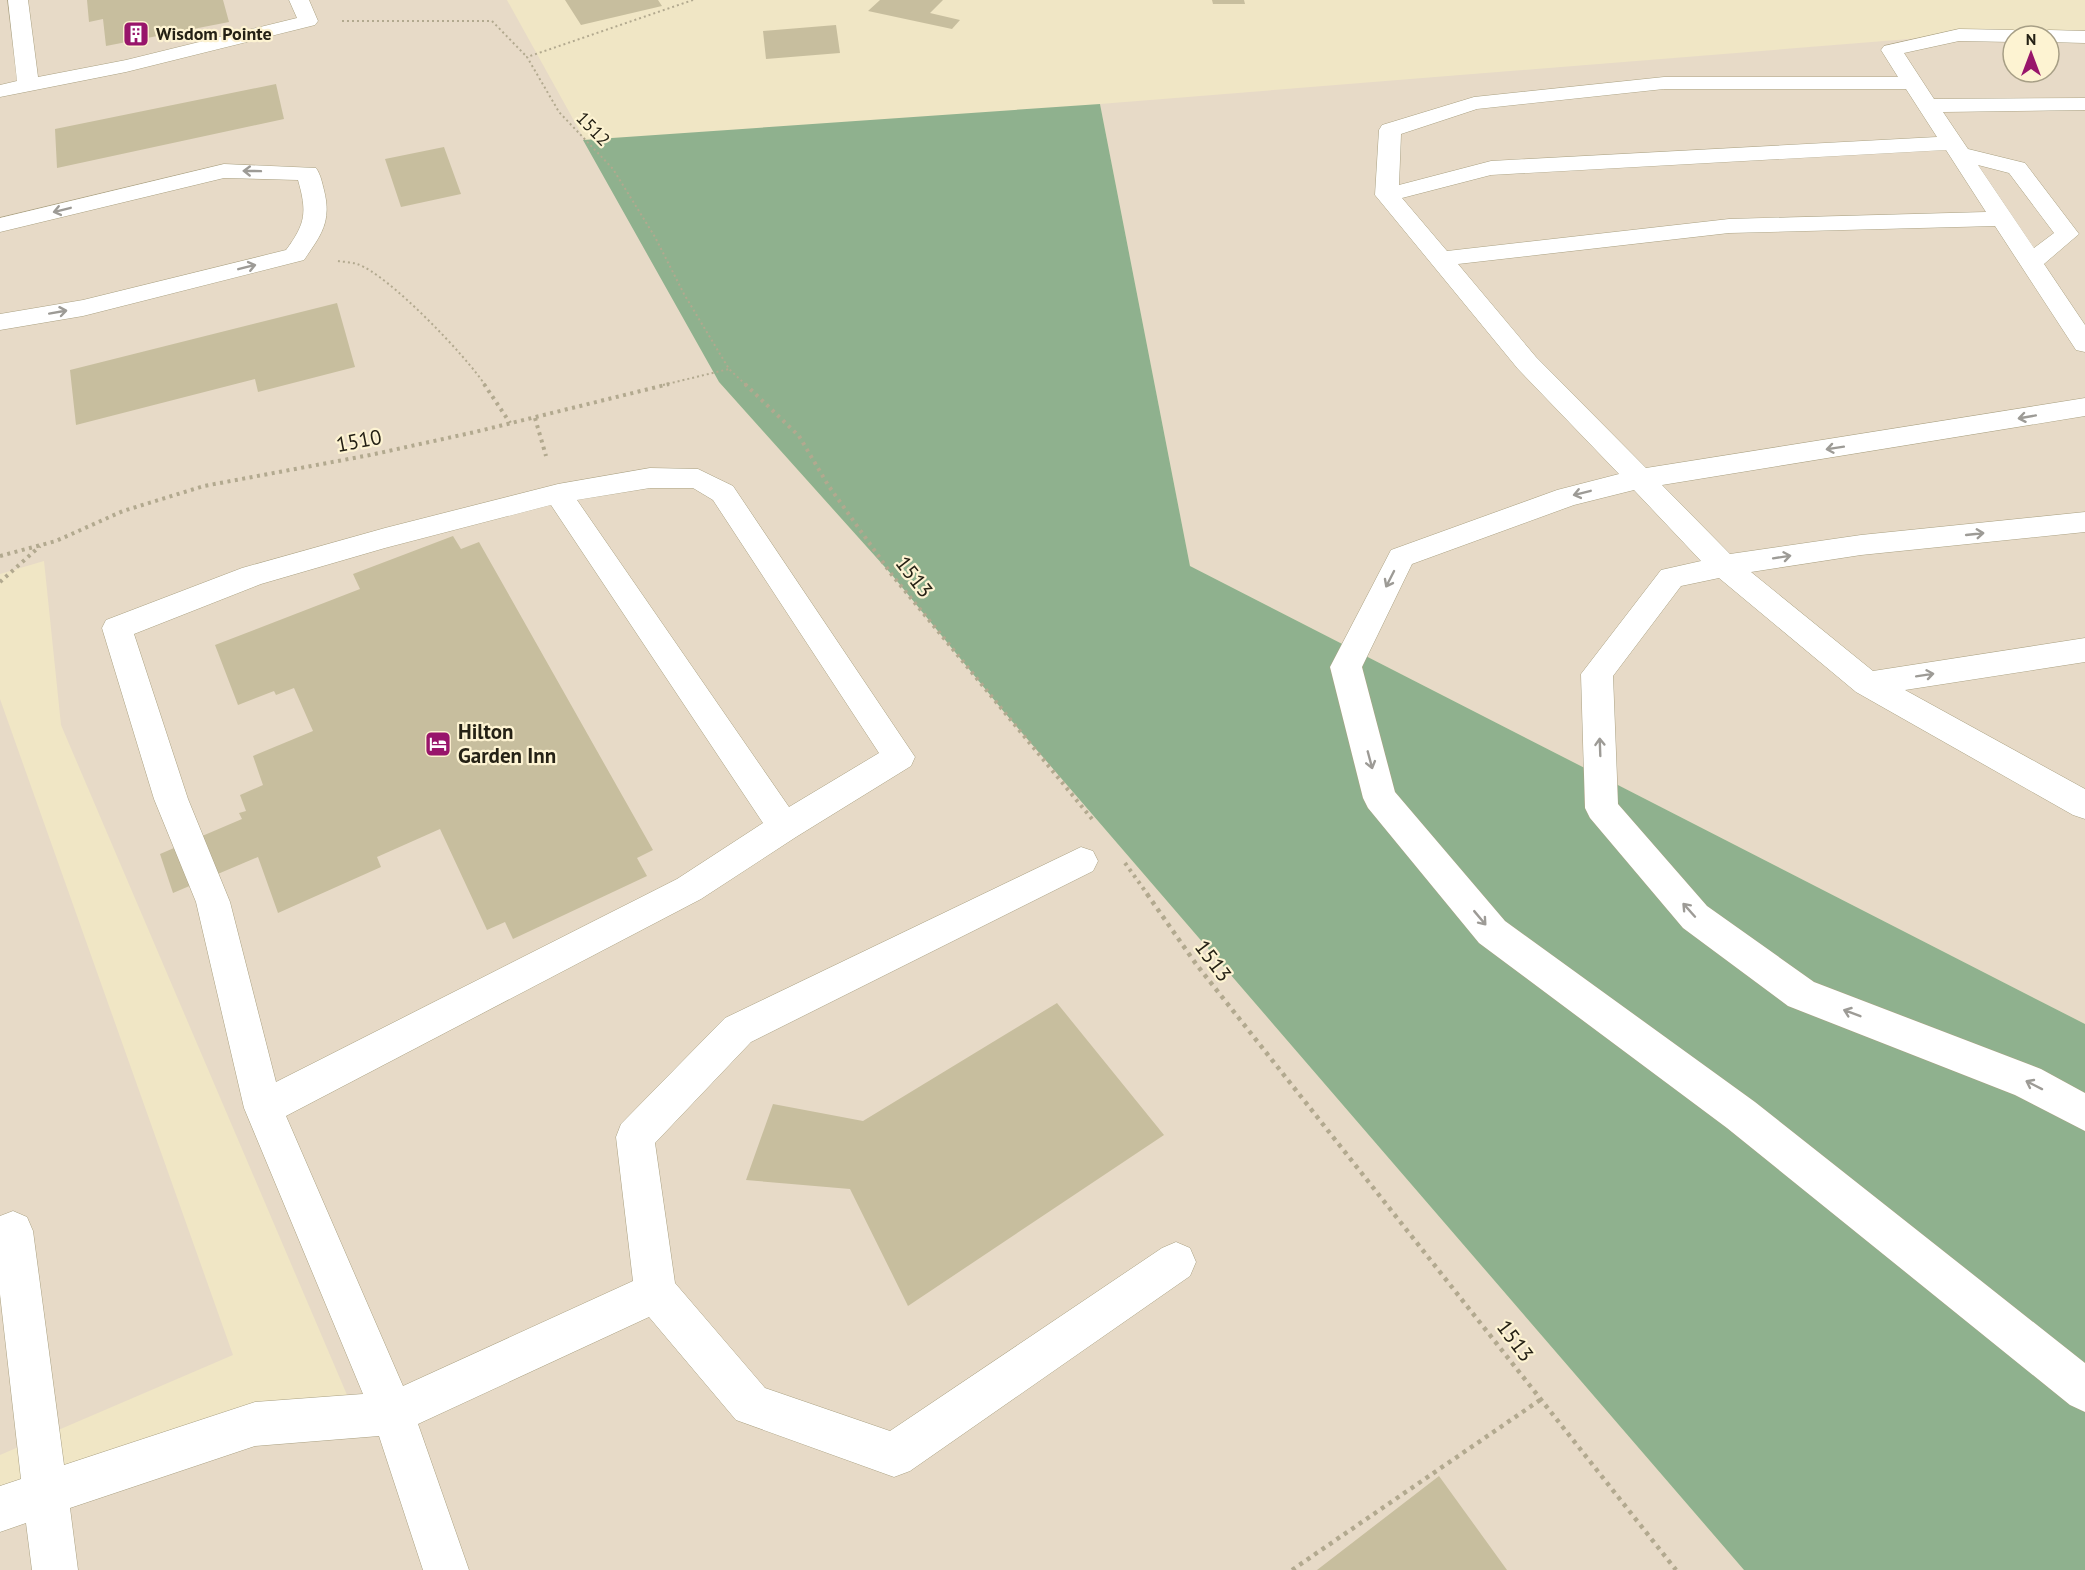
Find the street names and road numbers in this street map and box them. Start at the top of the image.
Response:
street label: 1512 [571,107,615,151]
street label: 1510 [334,423,384,458]
street label: 1513 [890,550,939,603]
street label: 1513 [1189,934,1238,987]
street label: 1513 [1491,1314,1540,1367]

